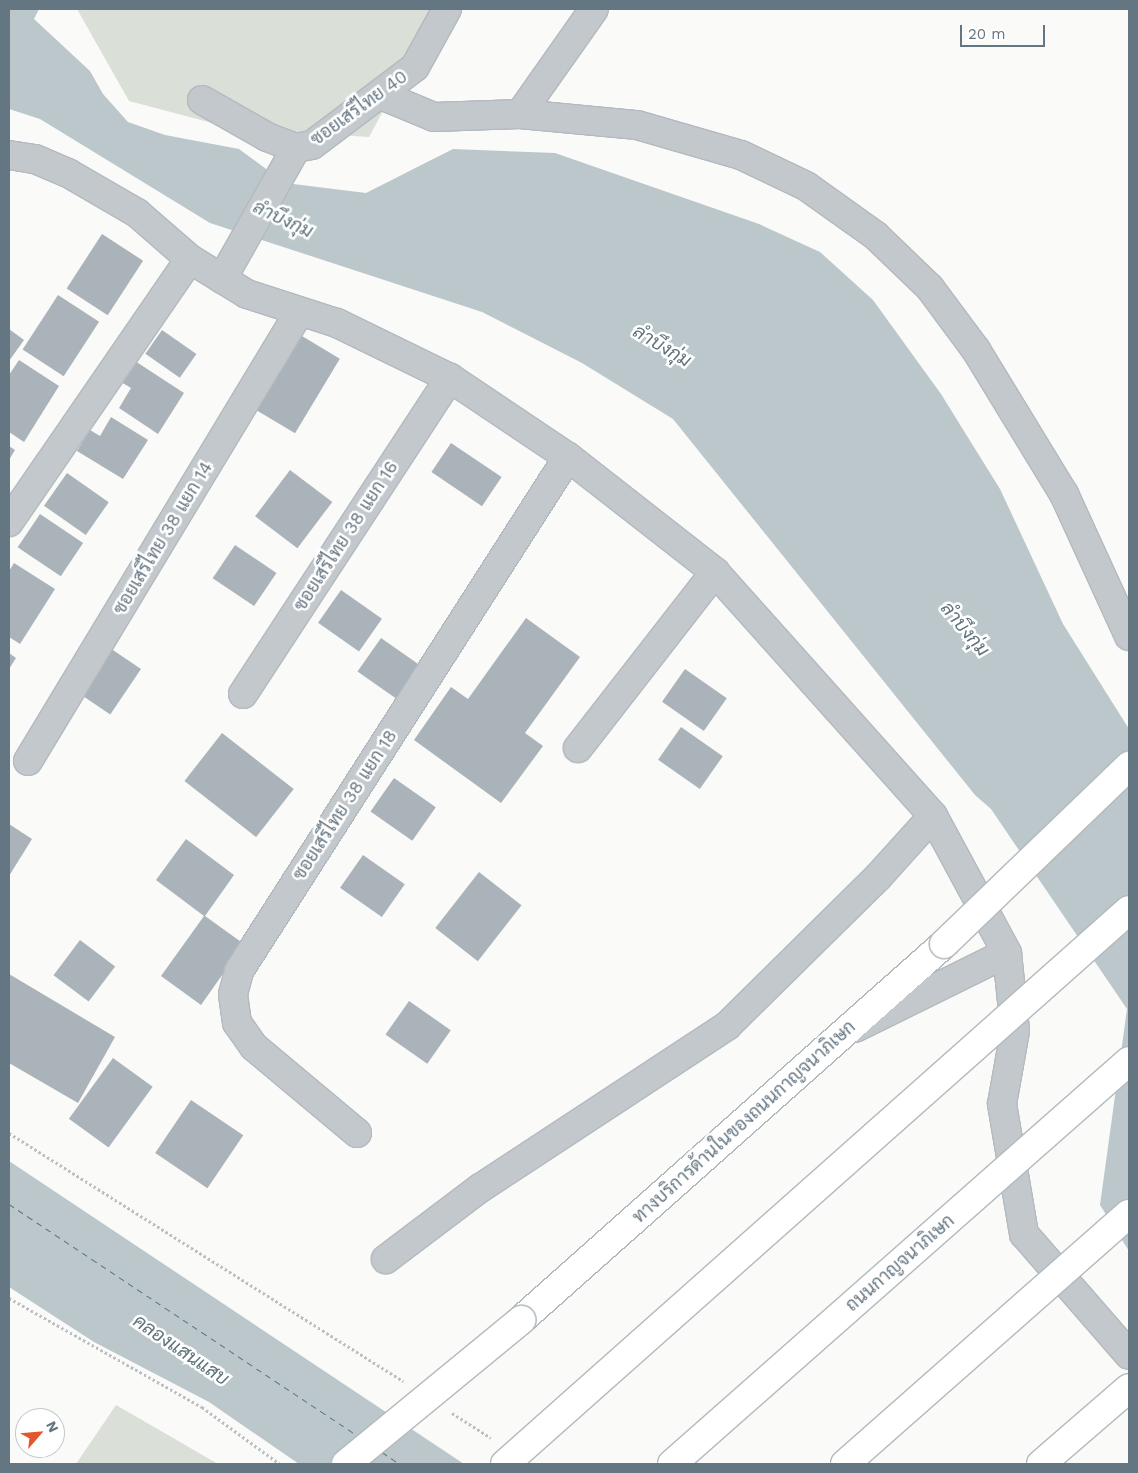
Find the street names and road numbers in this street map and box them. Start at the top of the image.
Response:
street label: ซอยเสรีไทย 40 [306,66,412,150]
street label: ซอยเสรีไทย 38 แยก 14 [109,457,217,619]
street label: ซอยเสรีไทย 38 แยก 16 [289,457,403,615]
street label: ซอยเสรีไทย 38 แยก 18 [288,726,402,884]
street label: ทางบริการด้านในของถนนกาญจนาภิเษก [628,1016,860,1228]
street label: ถนนกาญจนาภิเษก [841,1210,959,1316]

